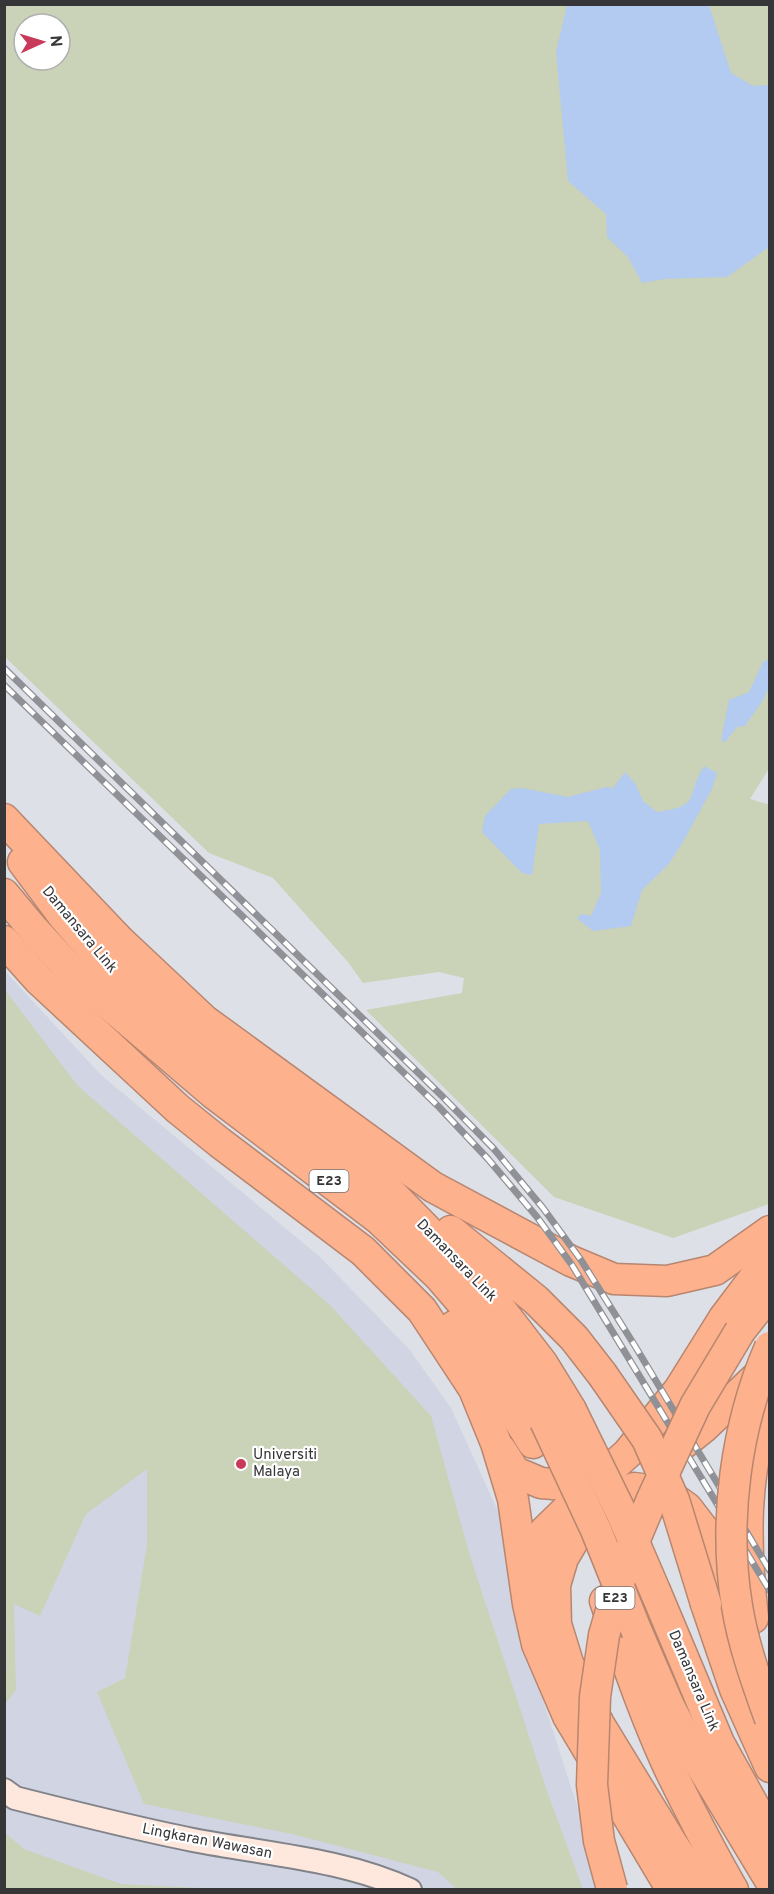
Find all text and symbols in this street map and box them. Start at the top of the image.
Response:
north arrow [12,12,72,72]
text: N [45,35,65,48]
street label: Damansara Link [37,883,121,977]
road number: E23 [310,1170,348,1192]
street label: Damansara Link [412,1216,500,1306]
place label: Universiti Malaya [253,1446,317,1482]
marker: Universiti Malaya [234,1457,248,1471]
road number: E23 [596,1587,634,1609]
street label: Damansara Link [663,1628,723,1734]
street label: Lingkaran Wawasan [140,1820,274,1864]

